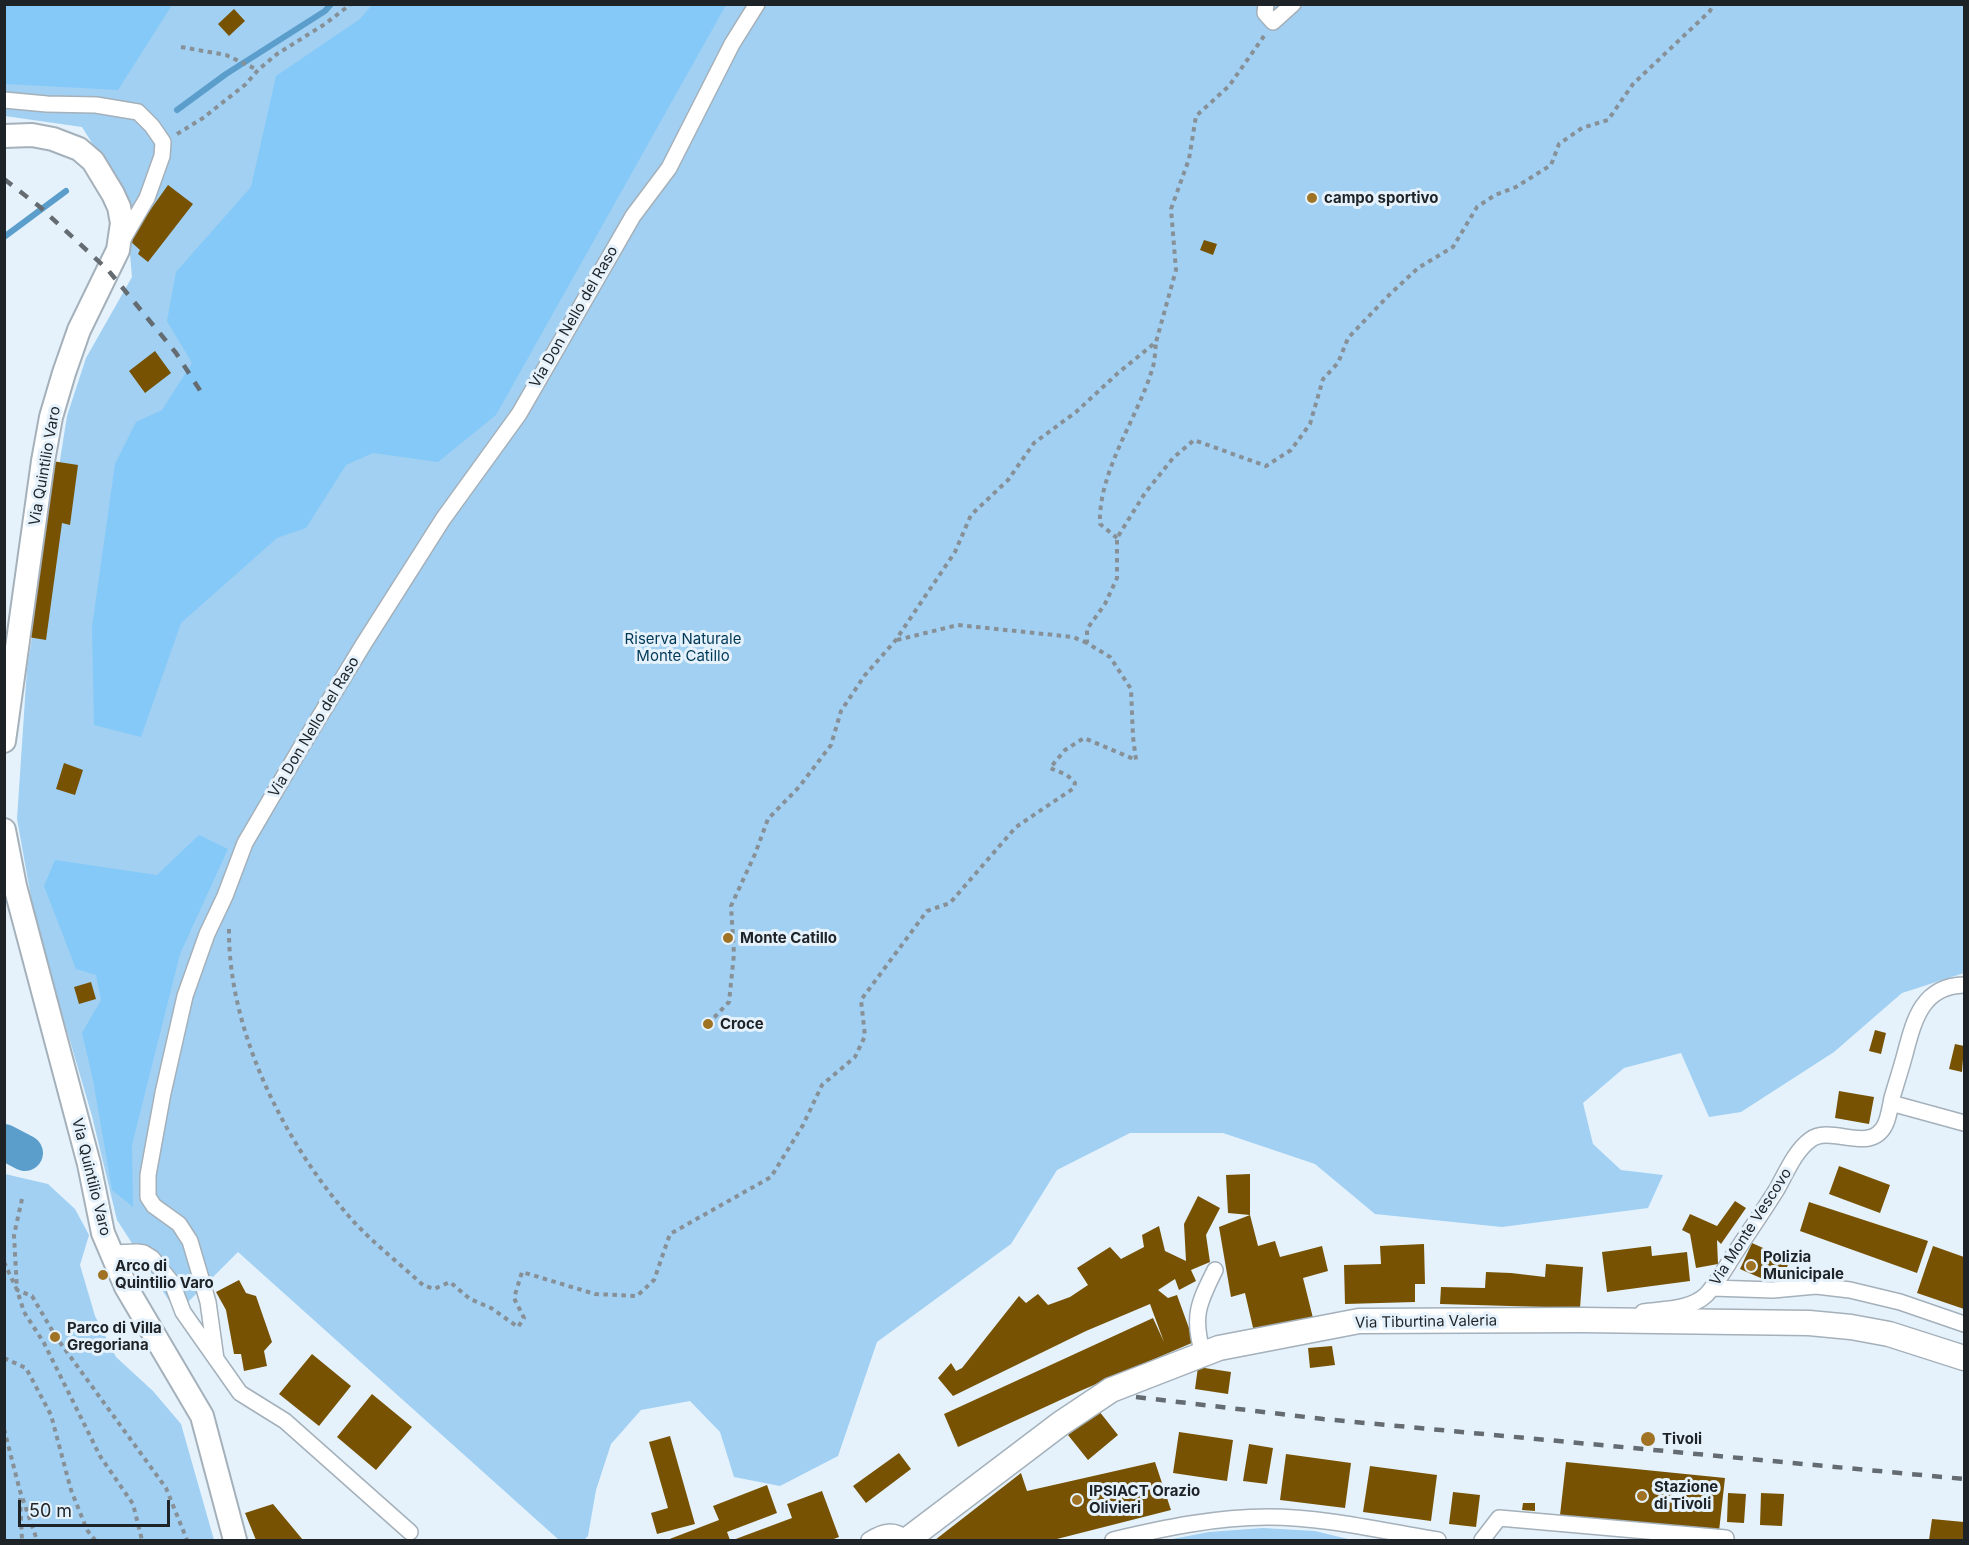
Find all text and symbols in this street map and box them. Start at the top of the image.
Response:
place label: campo sportivo [1324,189,1439,207]
marker: campo sportivo [1305,191,1319,205]
street label: Via Don Nello del Raso [526,243,622,391]
street label: Via Quintilio Varo [26,405,64,527]
park label: Riserva Naturale Monte Catillo [625,630,741,665]
street label: Via Don Nello del Raso [265,653,363,801]
place label: Monte Catillo [740,929,837,947]
marker: Monte Catillo [721,931,735,945]
place label: Croce [720,1015,764,1033]
marker: Croce [701,1017,715,1031]
street label: Via Quintilio Varo [68,1116,114,1238]
street label: Via Monte Vescovo [1706,1165,1796,1289]
place label: Polizia Municipale [1763,1248,1844,1283]
place label: Arco di Quintilio Varo [115,1257,214,1292]
marker: Polizia Municipale [1744,1259,1758,1273]
marker: Arco di Quintilio Varo [96,1268,110,1282]
street label: Via Tiburtina Valeria [1355,1312,1497,1332]
place label: Parco di Villa Gregoriana [67,1319,162,1354]
marker: Parco di Villa Gregoriana [48,1330,62,1344]
marker: Tivoli [1639,1430,1657,1448]
place label: Tivoli [1662,1430,1702,1448]
place label: Stazione di Tivoli [1654,1478,1718,1513]
place label: IPSIACT Orazio Olivieri [1089,1482,1200,1517]
scale bar [21,1488,172,1526]
marker: Stazione di Tivoli [1635,1489,1649,1503]
marker: IPSIACT Orazio Olivieri [1070,1493,1084,1507]
text: 50 m [29,1500,72,1521]

